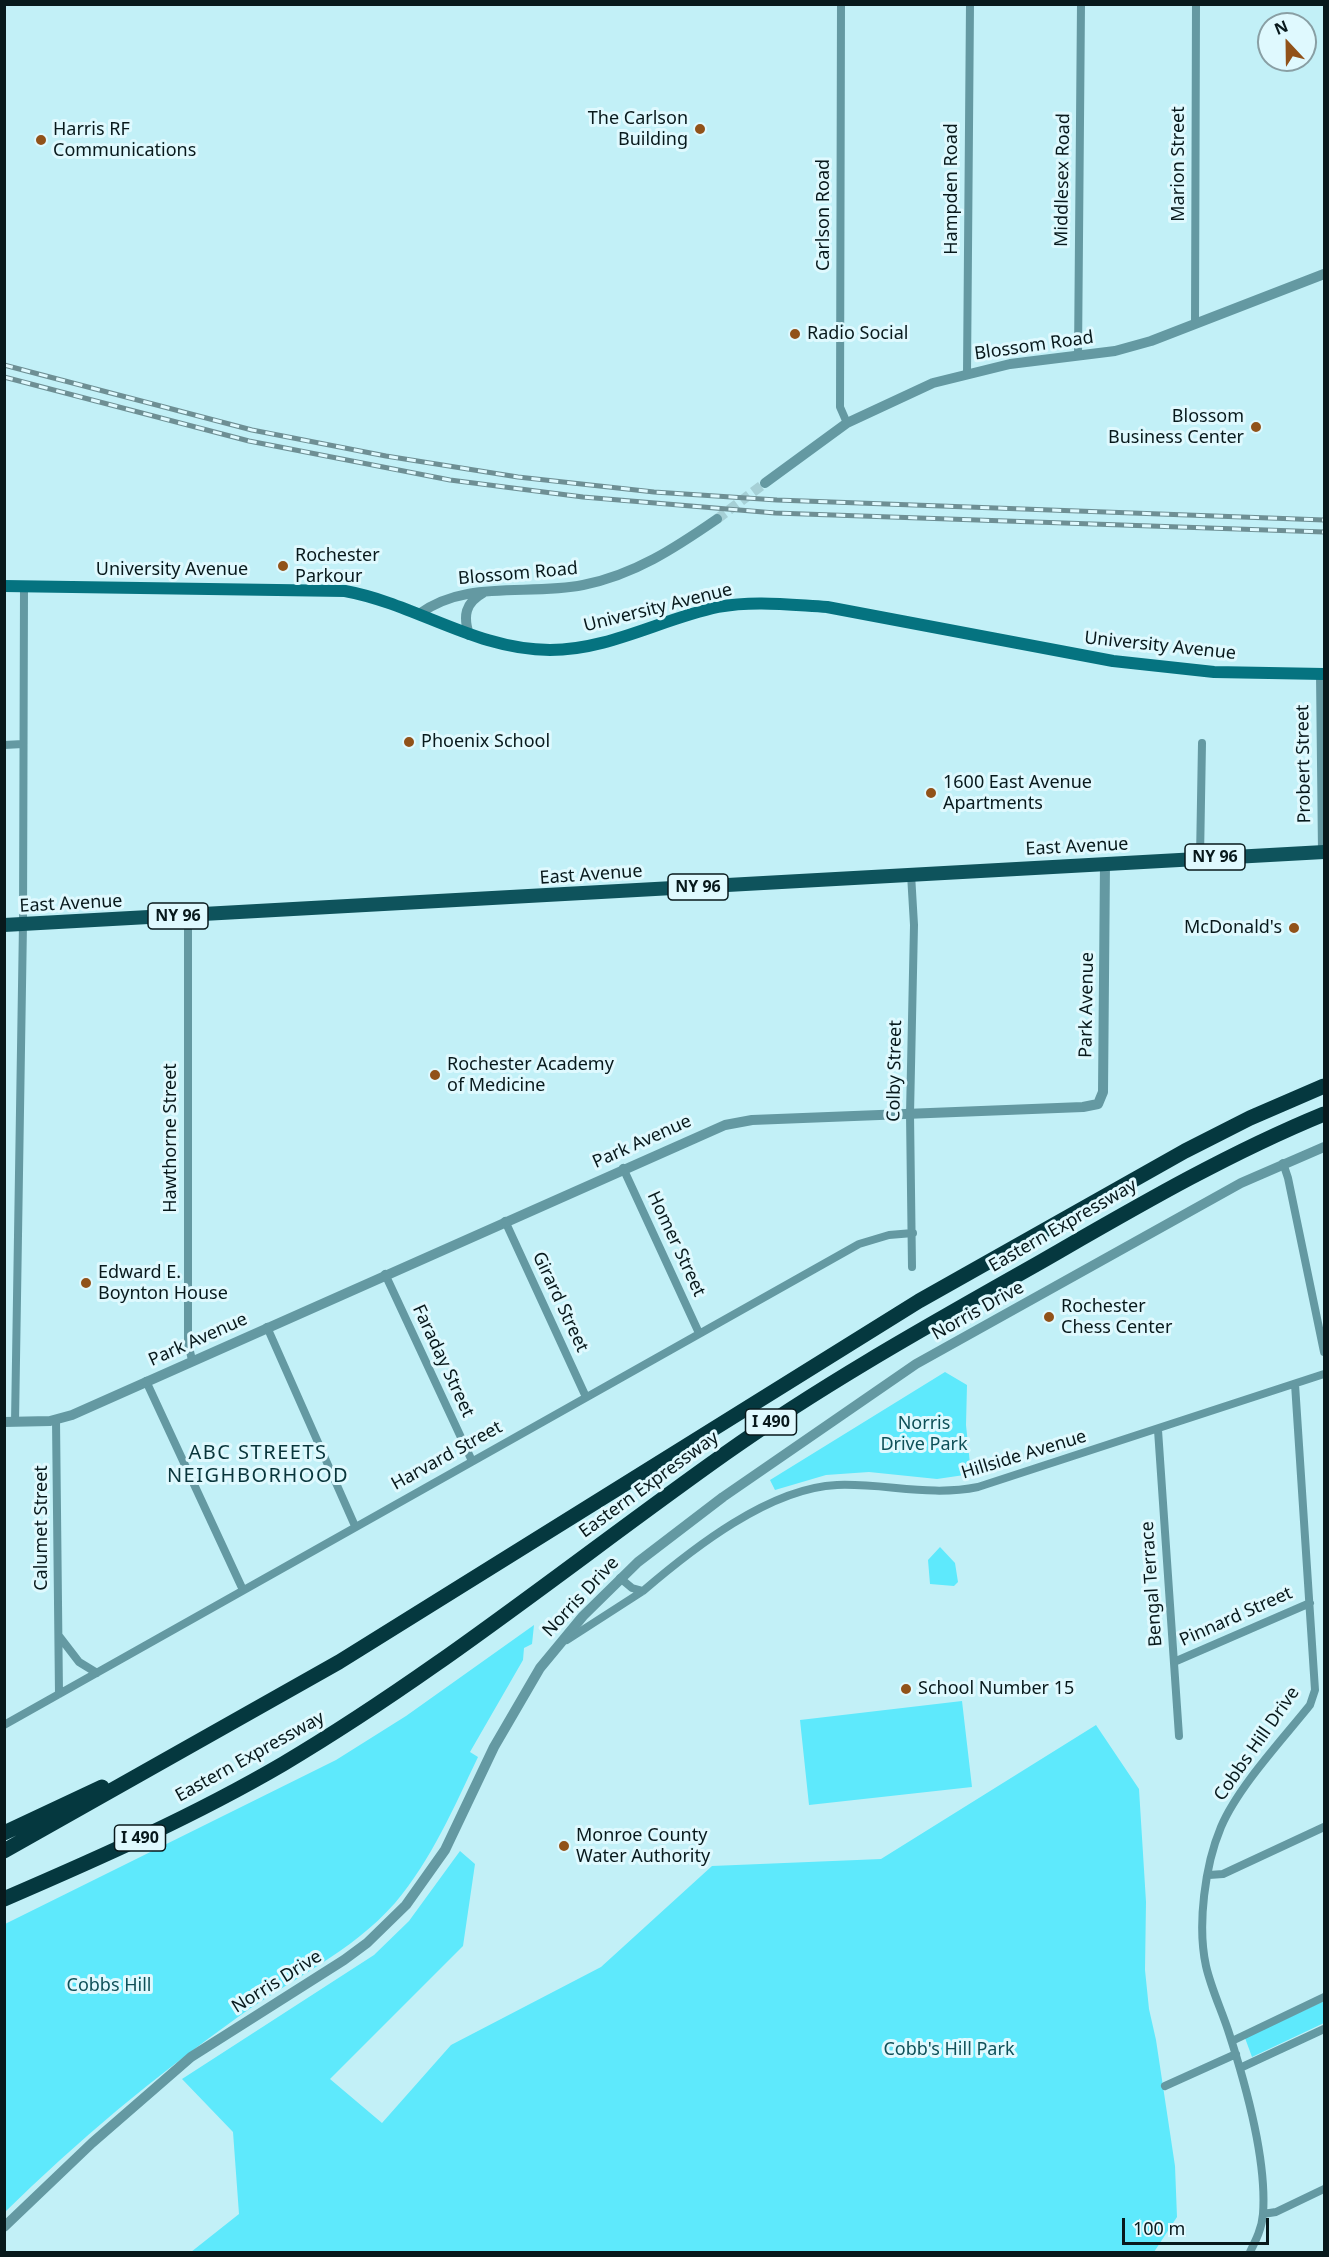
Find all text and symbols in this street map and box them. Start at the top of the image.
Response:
north arrow [1257,12,1317,72]
text: N [1271,15,1291,40]
street label: Marion Street [1168,106,1190,222]
place label: The Carlson Building [588,108,688,150]
street label: Middlesex Road [1051,113,1075,247]
place label: Harris RF Communications [53,119,196,162]
marker: The Carlson Building [693,122,707,136]
street label: Hampden Road [941,123,963,255]
marker: Harris RF Communications [34,133,48,147]
street label: Carlson Road [813,159,835,271]
place label: Radio Social [807,323,908,345]
marker: Radio Social [788,327,802,341]
street label: Blossom Road [973,327,1095,365]
place label: Blossom Business Center [1108,406,1244,448]
marker: Blossom Business Center [1249,420,1263,434]
place label: Rochester Parkour [295,545,380,588]
street label: Blossom Road [457,558,579,590]
street label: University Avenue [96,559,248,581]
marker: Rochester Parkour [276,559,290,573]
street label: University Avenue [581,579,735,637]
street label: University Avenue [1083,627,1237,665]
street label: Probert Street [1292,704,1316,824]
place label: Phoenix School [421,731,550,753]
marker: Phoenix School [402,735,416,749]
place label: 1600 East Avenue Apartments [943,772,1092,814]
marker: 1600 East Avenue Apartments [924,786,938,800]
street label: East Avenue [1025,834,1129,860]
road number: NY 96 [1185,844,1245,870]
street label: East Avenue [539,861,643,889]
road number: NY 96 [668,874,728,900]
street label: East Avenue [19,891,123,917]
road number: NY 96 [148,903,208,929]
place label: McDonald's [1184,917,1282,939]
marker: McDonald's [1287,921,1301,935]
street label: Park Avenue [1075,952,1099,1058]
street label: Colby Street [883,1020,907,1122]
place label: Rochester Academy of Medicine [447,1054,614,1096]
street label: Hawthorne Street [160,1063,182,1213]
marker: Rochester Academy of Medicine [428,1068,442,1082]
street label: Park Avenue [589,1111,695,1173]
street label: Eastern Expressway [985,1175,1141,1277]
street label: Homer Street [642,1188,710,1300]
street label: Girard Street [527,1248,593,1356]
place label: Edward E. Boynton House [98,1262,228,1304]
marker: Edward E. Boynton House [79,1276,93,1290]
street label: Norris Drive [928,1277,1028,1345]
place label: Rochester Chess Center [1061,1296,1172,1338]
street label: Faraday Street [407,1301,479,1421]
street label: Park Avenue [145,1309,251,1371]
marker: Rochester Chess Center [1042,1310,1056,1324]
road number: I 490 [746,1409,796,1435]
park label: Norris Drive Park [880,1413,968,1456]
street label: Harvard Street [388,1417,506,1495]
street label: Hillside Avenue [959,1426,1089,1484]
street label: Eastern Expressway [575,1427,723,1543]
district label: ABC STREETS NEIGHBORHOOD [167,1441,349,1488]
street label: Calumet Street [31,1465,53,1591]
street label: Bengal Terrace [1137,1521,1167,1647]
street label: Norris Drive [538,1552,624,1642]
street label: Pinnard Street [1176,1583,1296,1651]
place label: School Number 15 [918,1678,1074,1700]
marker: School Number 15 [899,1682,913,1696]
street label: Cobbs Hill Drive [1210,1683,1304,1805]
street label: Eastern Expressway [172,1707,328,1807]
road number: I 490 [114,1825,166,1851]
place label: Monroe County Water Authority [576,1825,710,1868]
marker: Monroe County Water Authority [557,1839,571,1853]
street label: Norris Drive [228,1946,326,2018]
park label: Cobbs Hill [67,1975,151,1997]
park label: Cobb's Hill Park [883,2039,1015,2061]
scale bar [1125,2206,1272,2244]
text: 100 m [1133,2216,1185,2240]

